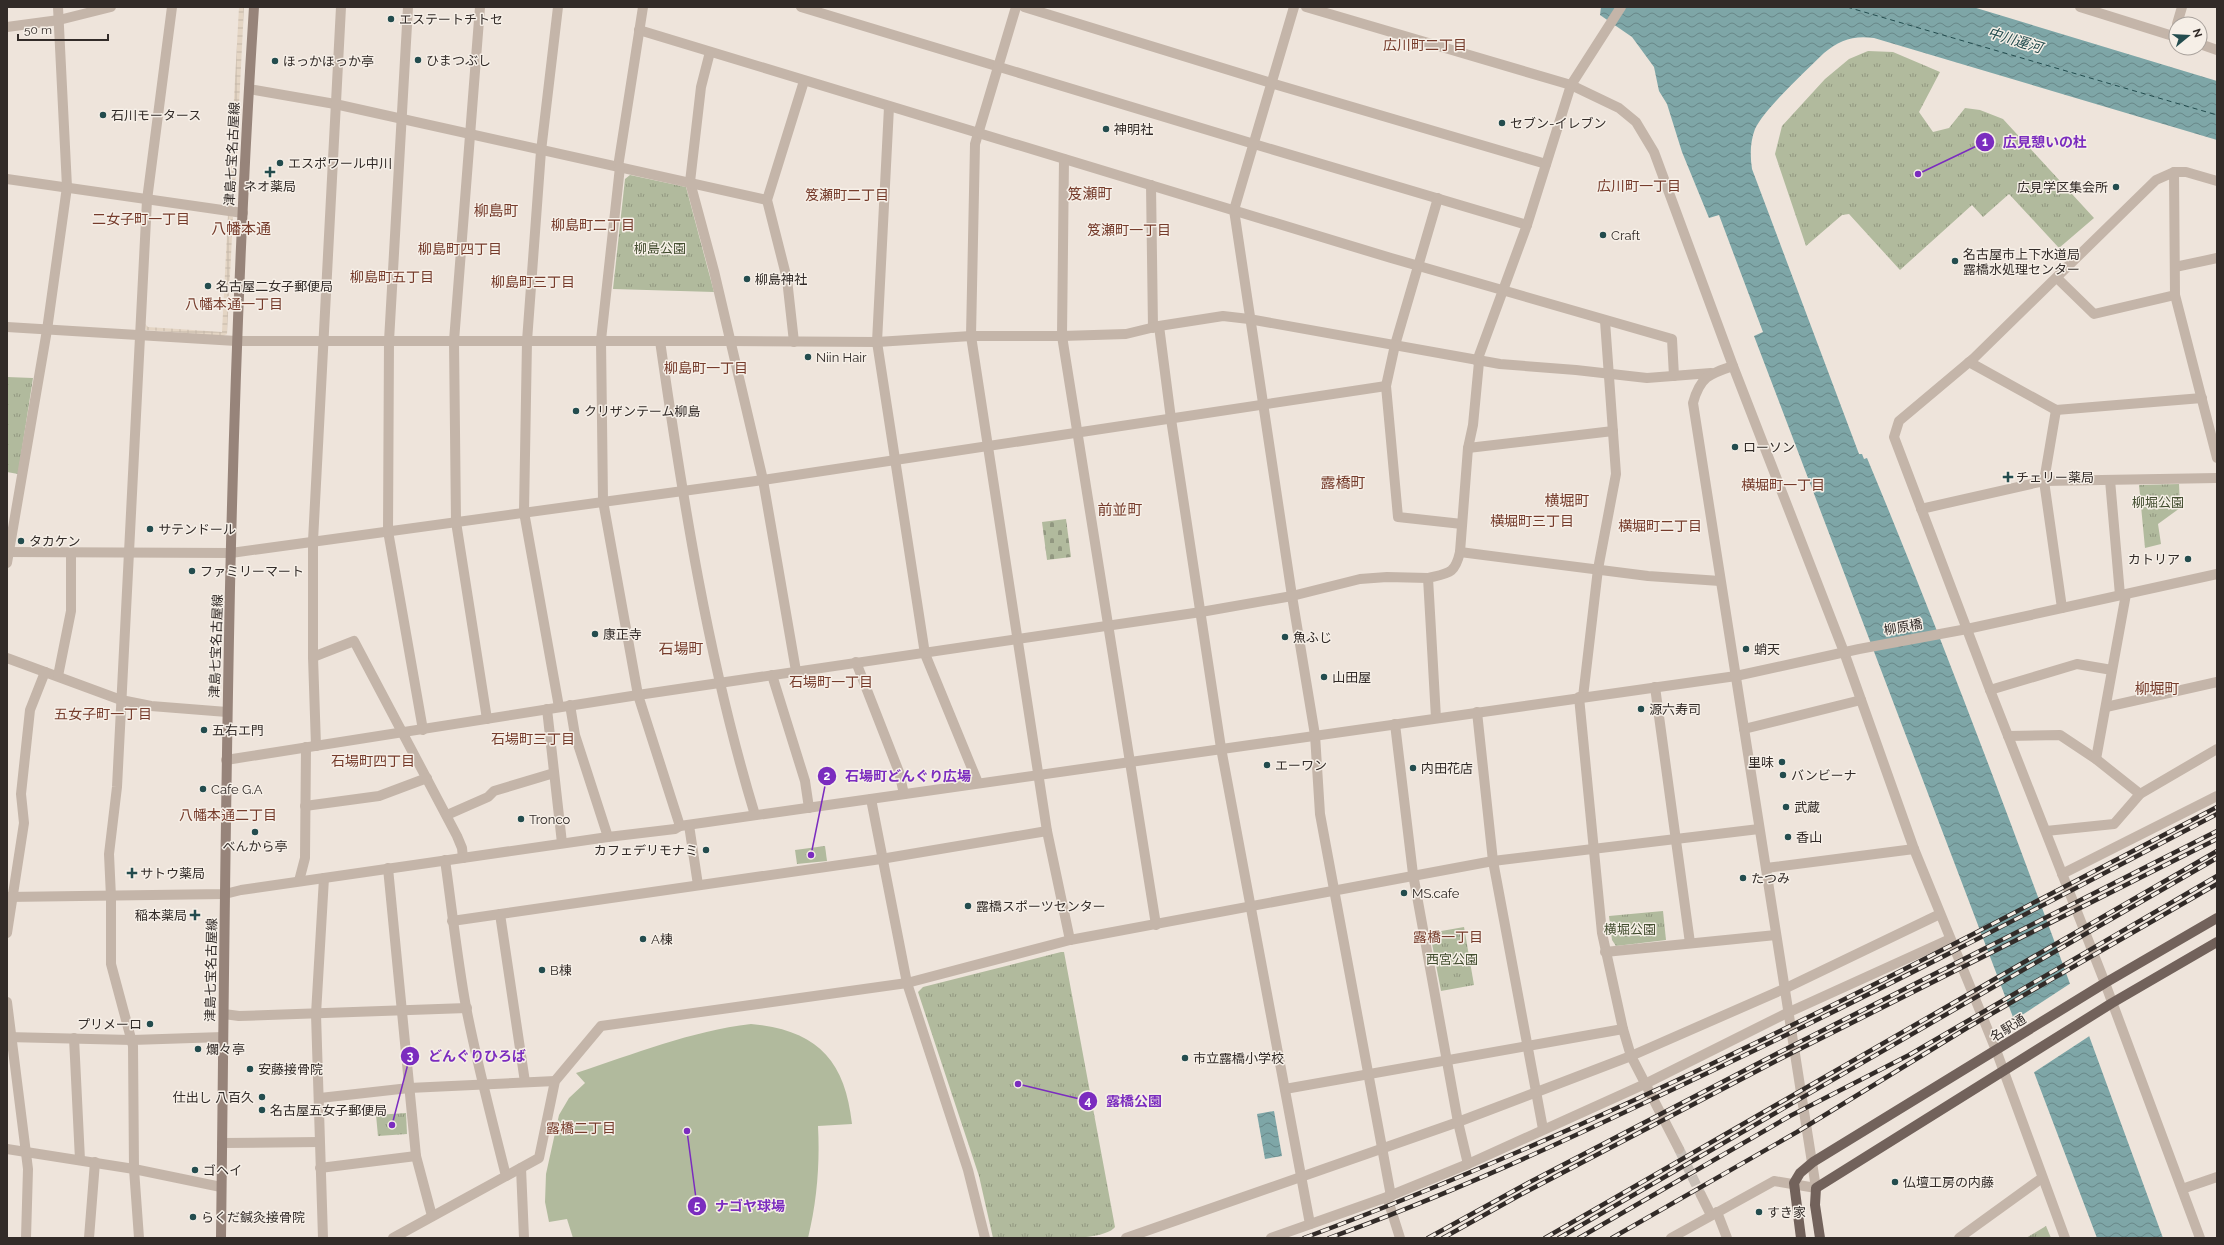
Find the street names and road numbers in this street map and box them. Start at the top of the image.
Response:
street label: 津島七宝名古屋線 [222,102,242,206]
street label: 津島七宝名古屋線 [207,594,225,698]
street label: 柳原橋 [1882,616,1924,638]
street label: 津島七宝名古屋線 [203,918,219,1022]
street label: 名駅通 [1987,1011,2029,1045]

